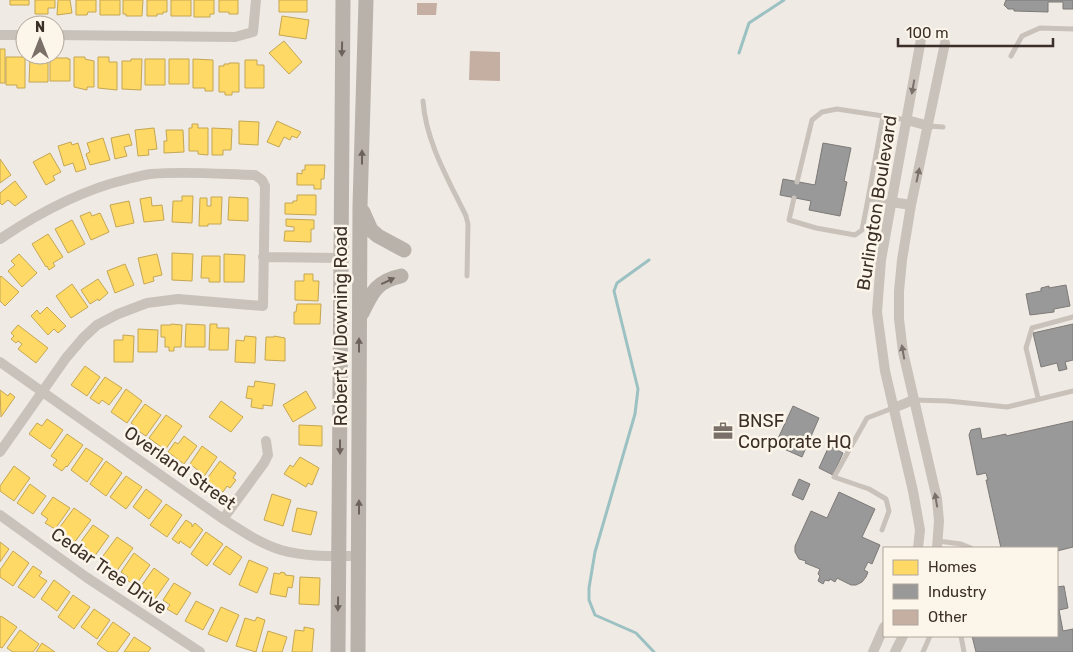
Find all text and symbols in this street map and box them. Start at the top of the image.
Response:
north arrow [15,15,65,65]
scale bar [898,15,1053,47]
text: N [35,19,45,36]
text: 100 m [906,24,948,42]
one-way arrow [338,41,346,57]
one-way arrow [908,80,916,96]
street label: Burlington Boulevard [852,114,902,292]
one-way arrow [358,149,366,165]
one-way arrow [914,167,922,182]
street label: Robert W Downing Road [330,226,352,426]
one-way arrow [380,276,395,285]
one-way arrow [355,336,363,352]
one-way arrow [899,344,907,360]
place label: BNSF Corporate HQ [738,410,851,453]
office icon: BNSF Corporate HQ [712,420,734,442]
street label: Overland Street [120,421,240,515]
one-way arrow [336,439,344,455]
one-way arrow [932,492,940,508]
one-way arrow [355,499,363,515]
street label: Cedar Tree Drive [47,523,171,619]
legend [883,547,1058,637]
text: Homes [928,558,977,576]
text: Industry [928,583,987,601]
one-way arrow [334,596,342,612]
text: Other [928,608,968,626]

